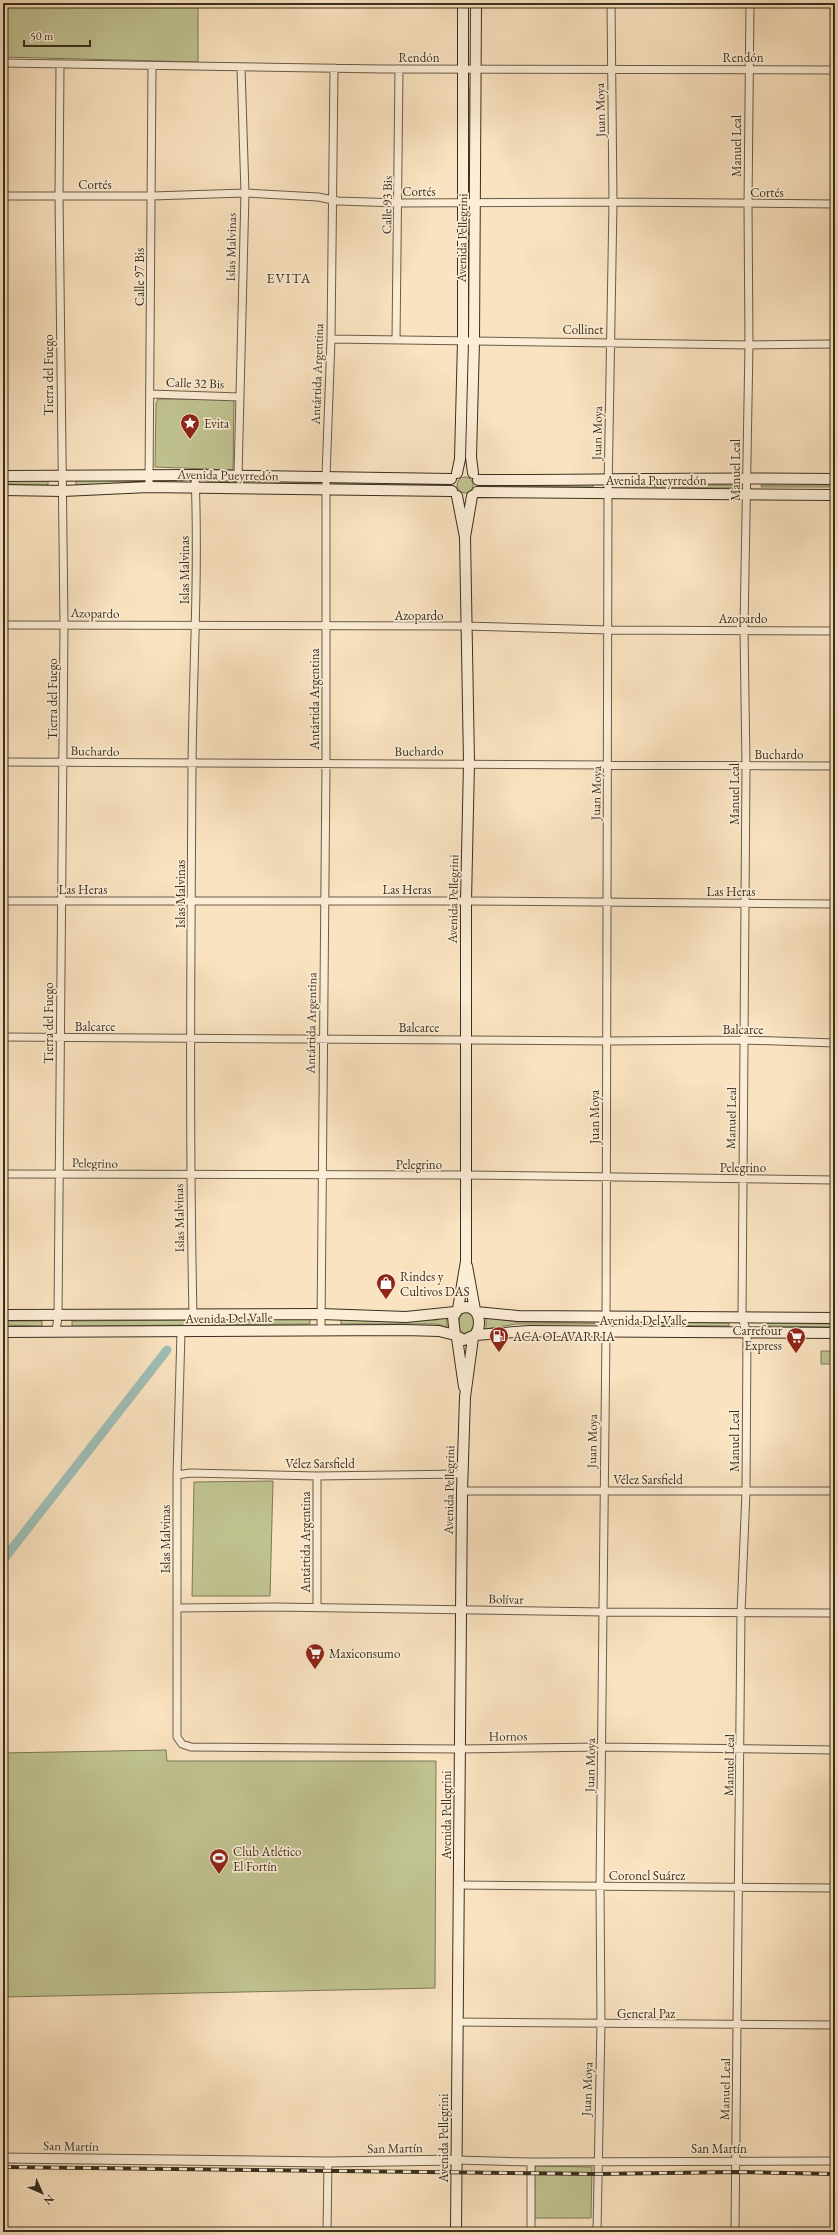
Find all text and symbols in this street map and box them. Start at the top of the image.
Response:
scale bar [24,22,90,48]
text: 50 m [30,28,54,44]
street label: Rendón [398,49,440,66]
street label: Rendón [722,49,764,66]
street label: Juan Moya [591,82,609,138]
street label: Manuel Leal [728,115,745,177]
street label: Cortés [78,176,112,193]
street label: Calle 93 Bis [378,176,396,234]
street label: Cortés [402,183,436,200]
street label: Cortés [750,184,784,201]
street label: Avenida Pellegrini [453,193,471,284]
street label: Islas Malvinas [222,213,240,281]
street label: Calle 97 Bis [131,248,148,306]
district label: EVITA [267,269,311,287]
street label: Collinet [563,321,603,338]
street label: Antártida Argentina [307,322,327,426]
street label: Tierra del Fuego [40,334,57,416]
street label: Calle 32 Bis [166,373,224,393]
street label: Juan Moya [588,405,606,461]
place icon: Evita [179,412,201,440]
place label: Evita [204,415,230,432]
street label: Manuel Leal [727,439,744,501]
street label: Avenida Pueyrredón [176,466,279,484]
street label: Avenida Pueyrredón [604,472,707,489]
street label: Islas Malvinas [176,536,193,604]
street label: Azopardo [69,604,120,622]
street label: Azopardo [393,607,444,624]
street label: Azopardo [717,610,768,627]
street label: Antártida Argentina [306,648,323,751]
street label: Tierra del Fuego [44,658,61,740]
street label: Buchardo [70,742,120,760]
street label: Buchardo [394,742,444,760]
street label: Buchardo [754,746,804,763]
street label: Manuel Leal [726,763,743,825]
street label: Juan Moya [587,765,605,821]
street label: Avenida Pellegrini [444,854,462,945]
street label: Islas Malvinas [172,860,189,928]
street label: Las Heras [59,881,107,898]
street label: Las Heras [383,881,431,898]
street label: Las Heras [707,883,755,900]
street label: Antártida Argentina [302,971,320,1075]
street label: Tierra del Fuego [40,982,57,1064]
street label: Balcarce [75,1018,115,1035]
street label: Balcarce [399,1019,439,1036]
street label: Balcarce [723,1021,763,1038]
street label: Manuel Leal [722,1087,740,1149]
street label: Juan Moya [586,1089,603,1145]
street label: Pelegrino [72,1154,118,1172]
street label: Pelegrino [396,1156,442,1173]
street label: Pelegrino [720,1159,766,1176]
street label: Islas Malvinas [170,1184,188,1252]
place label: Rindes y Cultivos DAS [400,1268,470,1300]
shop icon: Rindes y Cultivos DAS [375,1272,397,1300]
street label: Avenida Del Valle [184,1309,273,1327]
street label: Avenida Del Valle [598,1312,687,1329]
place label: Carrefour Express [732,1322,783,1354]
fuel station icon: ACA OLAVARRIA [488,1325,510,1353]
supermarket icon: Carrefour Express [785,1326,807,1354]
place label: ACA OLAVARRIA [512,1328,616,1345]
street label: Manuel Leal [726,1410,743,1472]
street label: Juan Moya [583,1413,601,1469]
street label: Avenida Pellegrini [440,1445,458,1536]
street label: Vélez Sarsfield [285,1455,355,1472]
street label: Vélez Sarsfield [613,1471,683,1488]
street label: Antártida Argentina [297,1491,314,1594]
street label: Islas Malvinas [157,1505,174,1573]
street label: Bolívar [488,1590,524,1608]
supermarket icon: Maxiconsumo [304,1642,326,1670]
place label: Maxiconsumo [329,1645,400,1662]
street label: Hornos [488,1727,528,1745]
street label: Manuel Leal [720,1734,738,1796]
street label: Juan Moya [581,1737,599,1793]
street label: Avenida Pellegrini [438,1770,455,1861]
place label: Club Atlético El Fortín [233,1843,302,1875]
sports icon: Club Atlético El Fortín [208,1847,230,1875]
street label: Coronel Suárez [609,1867,685,1884]
street label: General Paz [617,2005,675,2022]
street label: Manuel Leal [716,2058,734,2120]
street label: Juan Moya [578,2061,596,2117]
street label: Avenida Pellegrini [435,2093,452,2184]
street label: San Martín [43,2137,99,2155]
street label: San Martín [367,2139,423,2157]
street label: San Martín [691,2140,747,2157]
north arrow [22,2173,62,2213]
text: N [41,2192,57,2208]

